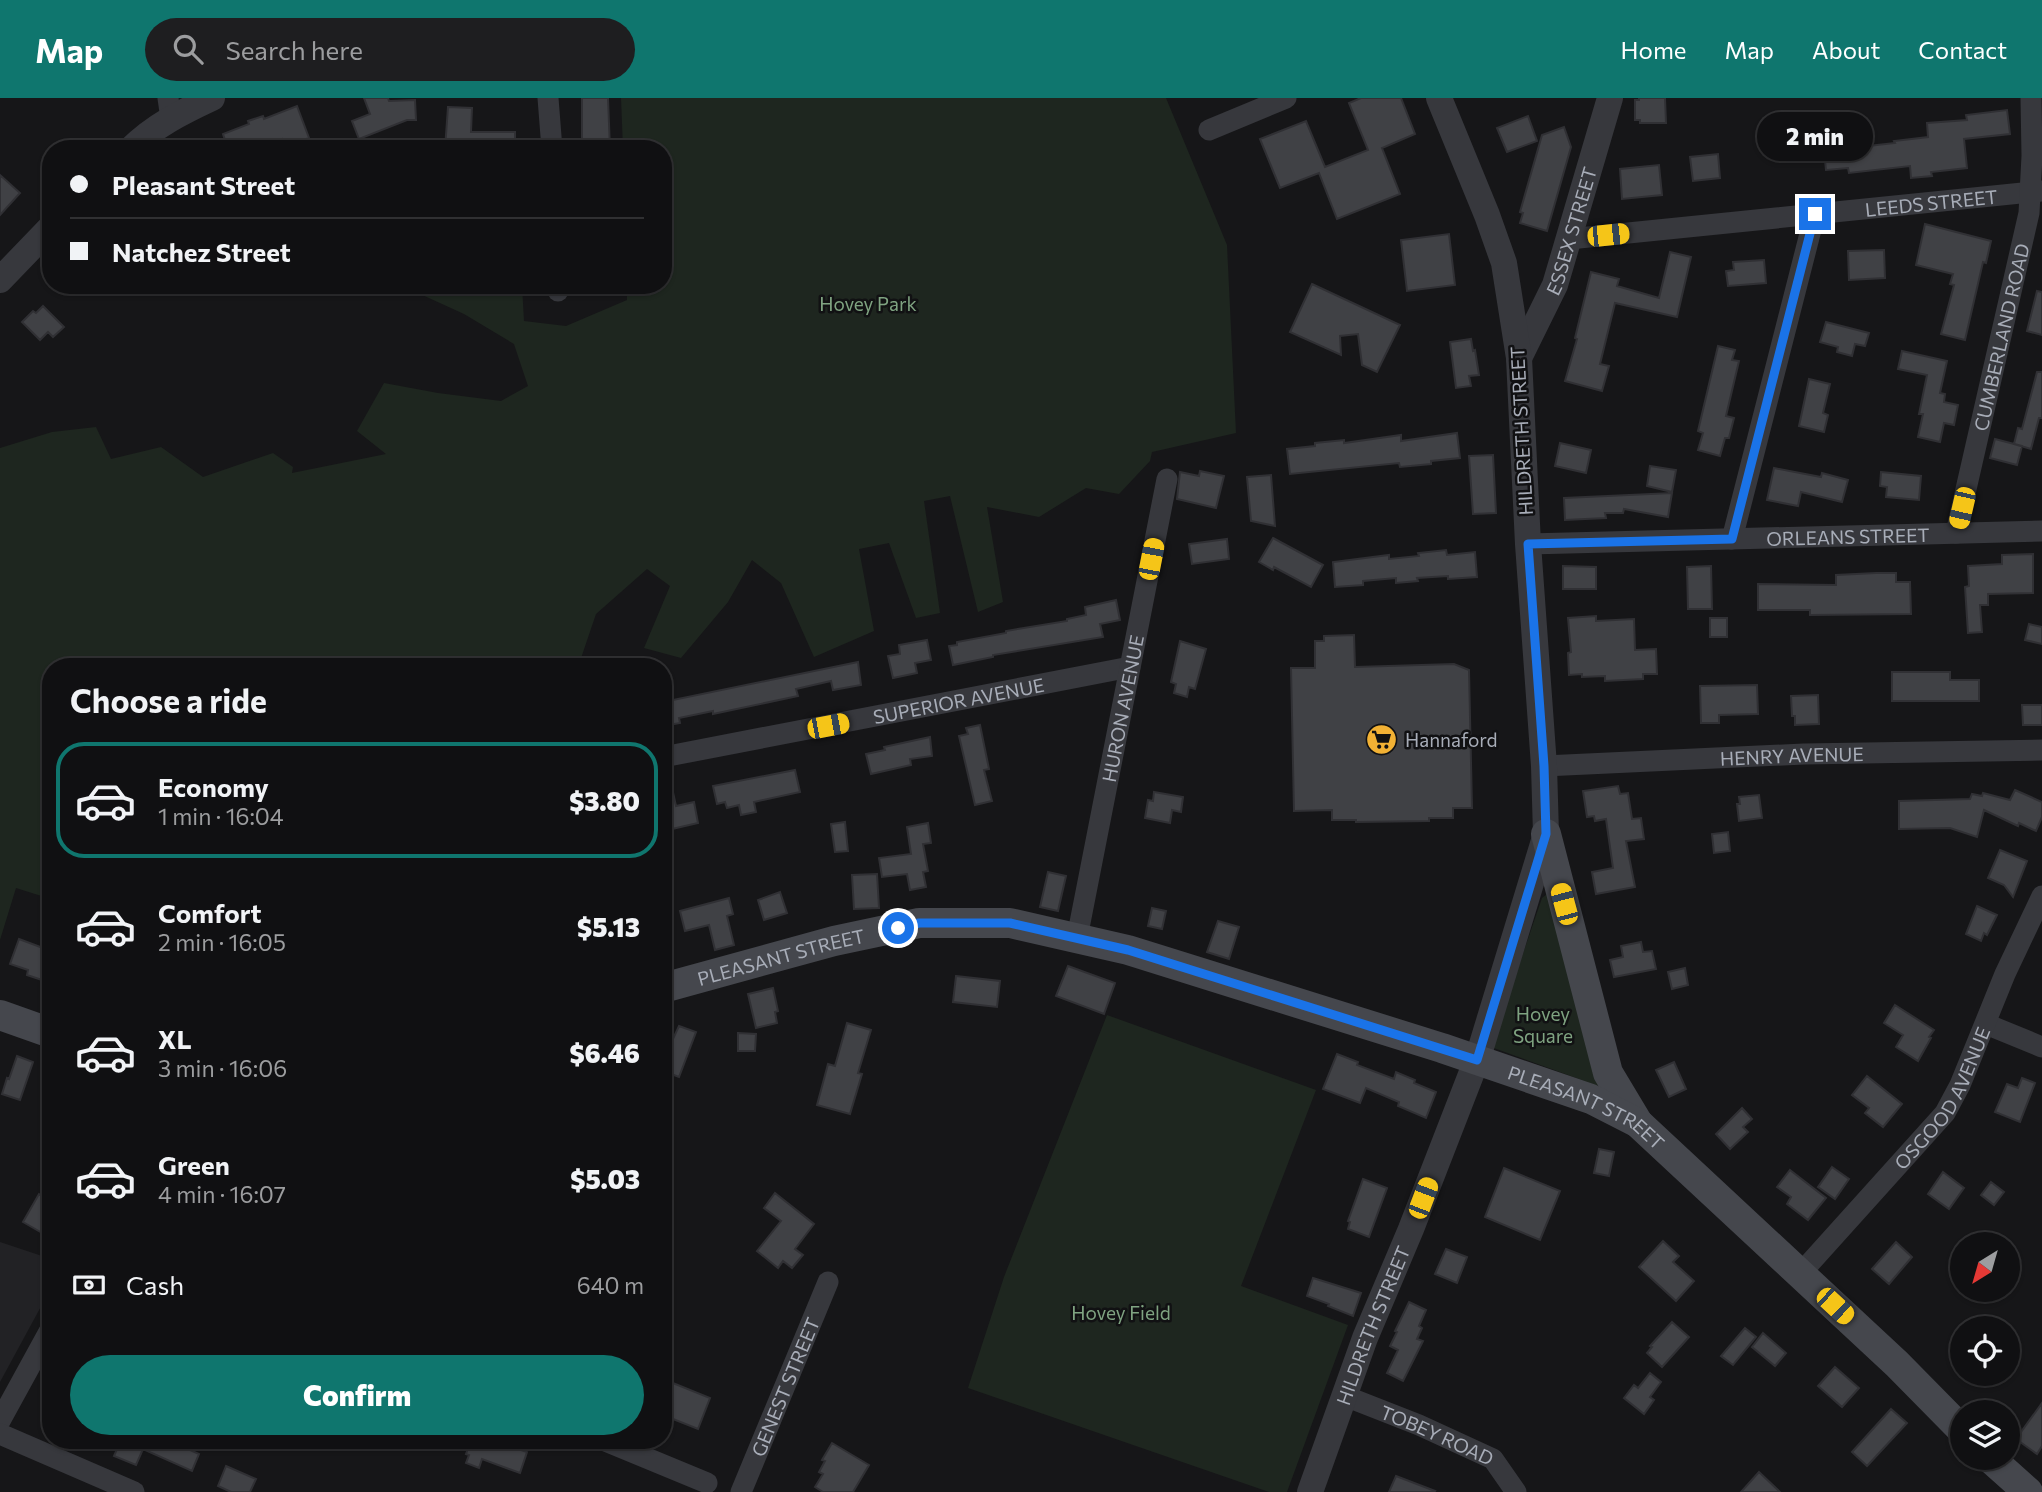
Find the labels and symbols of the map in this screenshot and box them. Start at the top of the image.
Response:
callout: 2 min [1757,113,1873,162]
street label: ESSEX STREET [1541,164,1601,299]
street label: LEEDS STREET [1864,184,1998,220]
route end [1799,198,1831,230]
car [1587,222,1630,248]
street label: CUMBERLAND ROAD [1968,241,2033,433]
park label: Hovey Park [819,292,917,315]
street label: HILDRETH STREET [1505,346,1537,516]
car [1948,485,1977,531]
street label: ORLEANS STREET [1766,522,1930,549]
car [1137,536,1166,582]
street label: HURON AVENUE [1096,633,1148,784]
street label: SUPERIOR AVENUE [871,672,1046,728]
car [806,712,851,740]
supermarket icon: Hannaford [1365,722,1399,756]
place label: Hannaford [1405,728,1498,751]
street label: HENRY AVENUE [1719,742,1864,769]
car [1549,881,1580,927]
route start [882,912,914,944]
street label: PLEASANT STREET [695,923,866,990]
park label: Hovey Square [1513,1002,1573,1047]
street label: OSGOOD AVENUE [1889,1023,1994,1174]
street label: PLEASANT STREET [1505,1060,1670,1154]
car [1406,1175,1441,1221]
north arrow [1950,1232,2020,1302]
street label: HILDRETH STREET [1331,1242,1414,1408]
car [1813,1284,1858,1328]
park label: Hovey Field [1071,1301,1171,1324]
street label: GENEST STREET [746,1314,824,1460]
street label: TOBEY ROAD [1377,1400,1498,1469]

